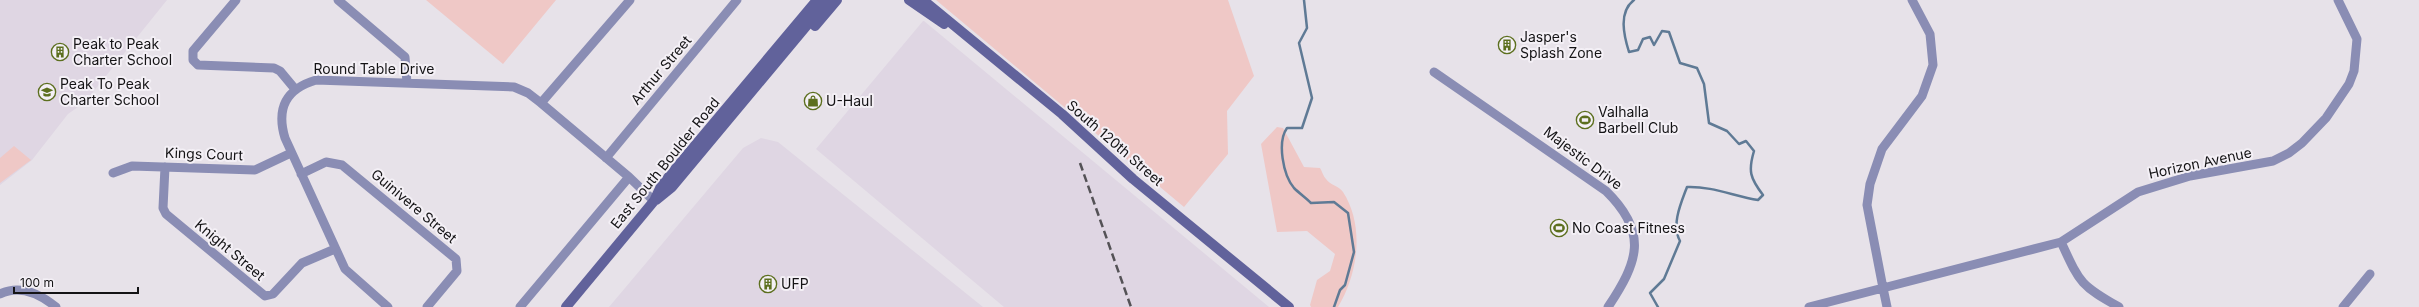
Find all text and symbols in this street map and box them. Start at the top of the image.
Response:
place label: Jasper's Splash Zone [1520,28,1602,61]
street label: Arthur Street [627,31,695,108]
place label: Peak to Peak Charter School [73,35,172,68]
building icon: Jasper's Splash Zone [1497,35,1517,55]
building icon: Peak to Peak Charter School [50,42,70,62]
street label: Round Table Drive [314,60,434,77]
place label: Peak To Peak Charter School [60,75,159,108]
school or university icon: Peak To Peak Charter School [37,82,57,102]
shop icon: U-Haul [803,91,823,111]
place label: U-Haul [826,92,873,109]
street label: East South Boulder Road [607,94,723,232]
street label: South 120th Street [1064,96,1167,189]
place label: Valhalla Barbell Club [1598,103,1678,136]
sports icon: Valhalla Barbell Club [1575,110,1595,130]
street label: Majestic Drive [1541,122,1626,193]
street label: Horizon Avenue [2147,143,2253,182]
street label: Kings Court [165,144,244,163]
street label: Guinivere Street [368,165,461,247]
street label: Knight Street [192,215,269,284]
sports icon: No Coast Fitness [1549,218,1569,238]
place label: No Coast Fitness [1572,219,1685,236]
scale bar [14,269,138,295]
building icon: UFP [758,274,778,294]
text: 100 m [20,275,54,290]
place label: UFP [781,275,809,292]

